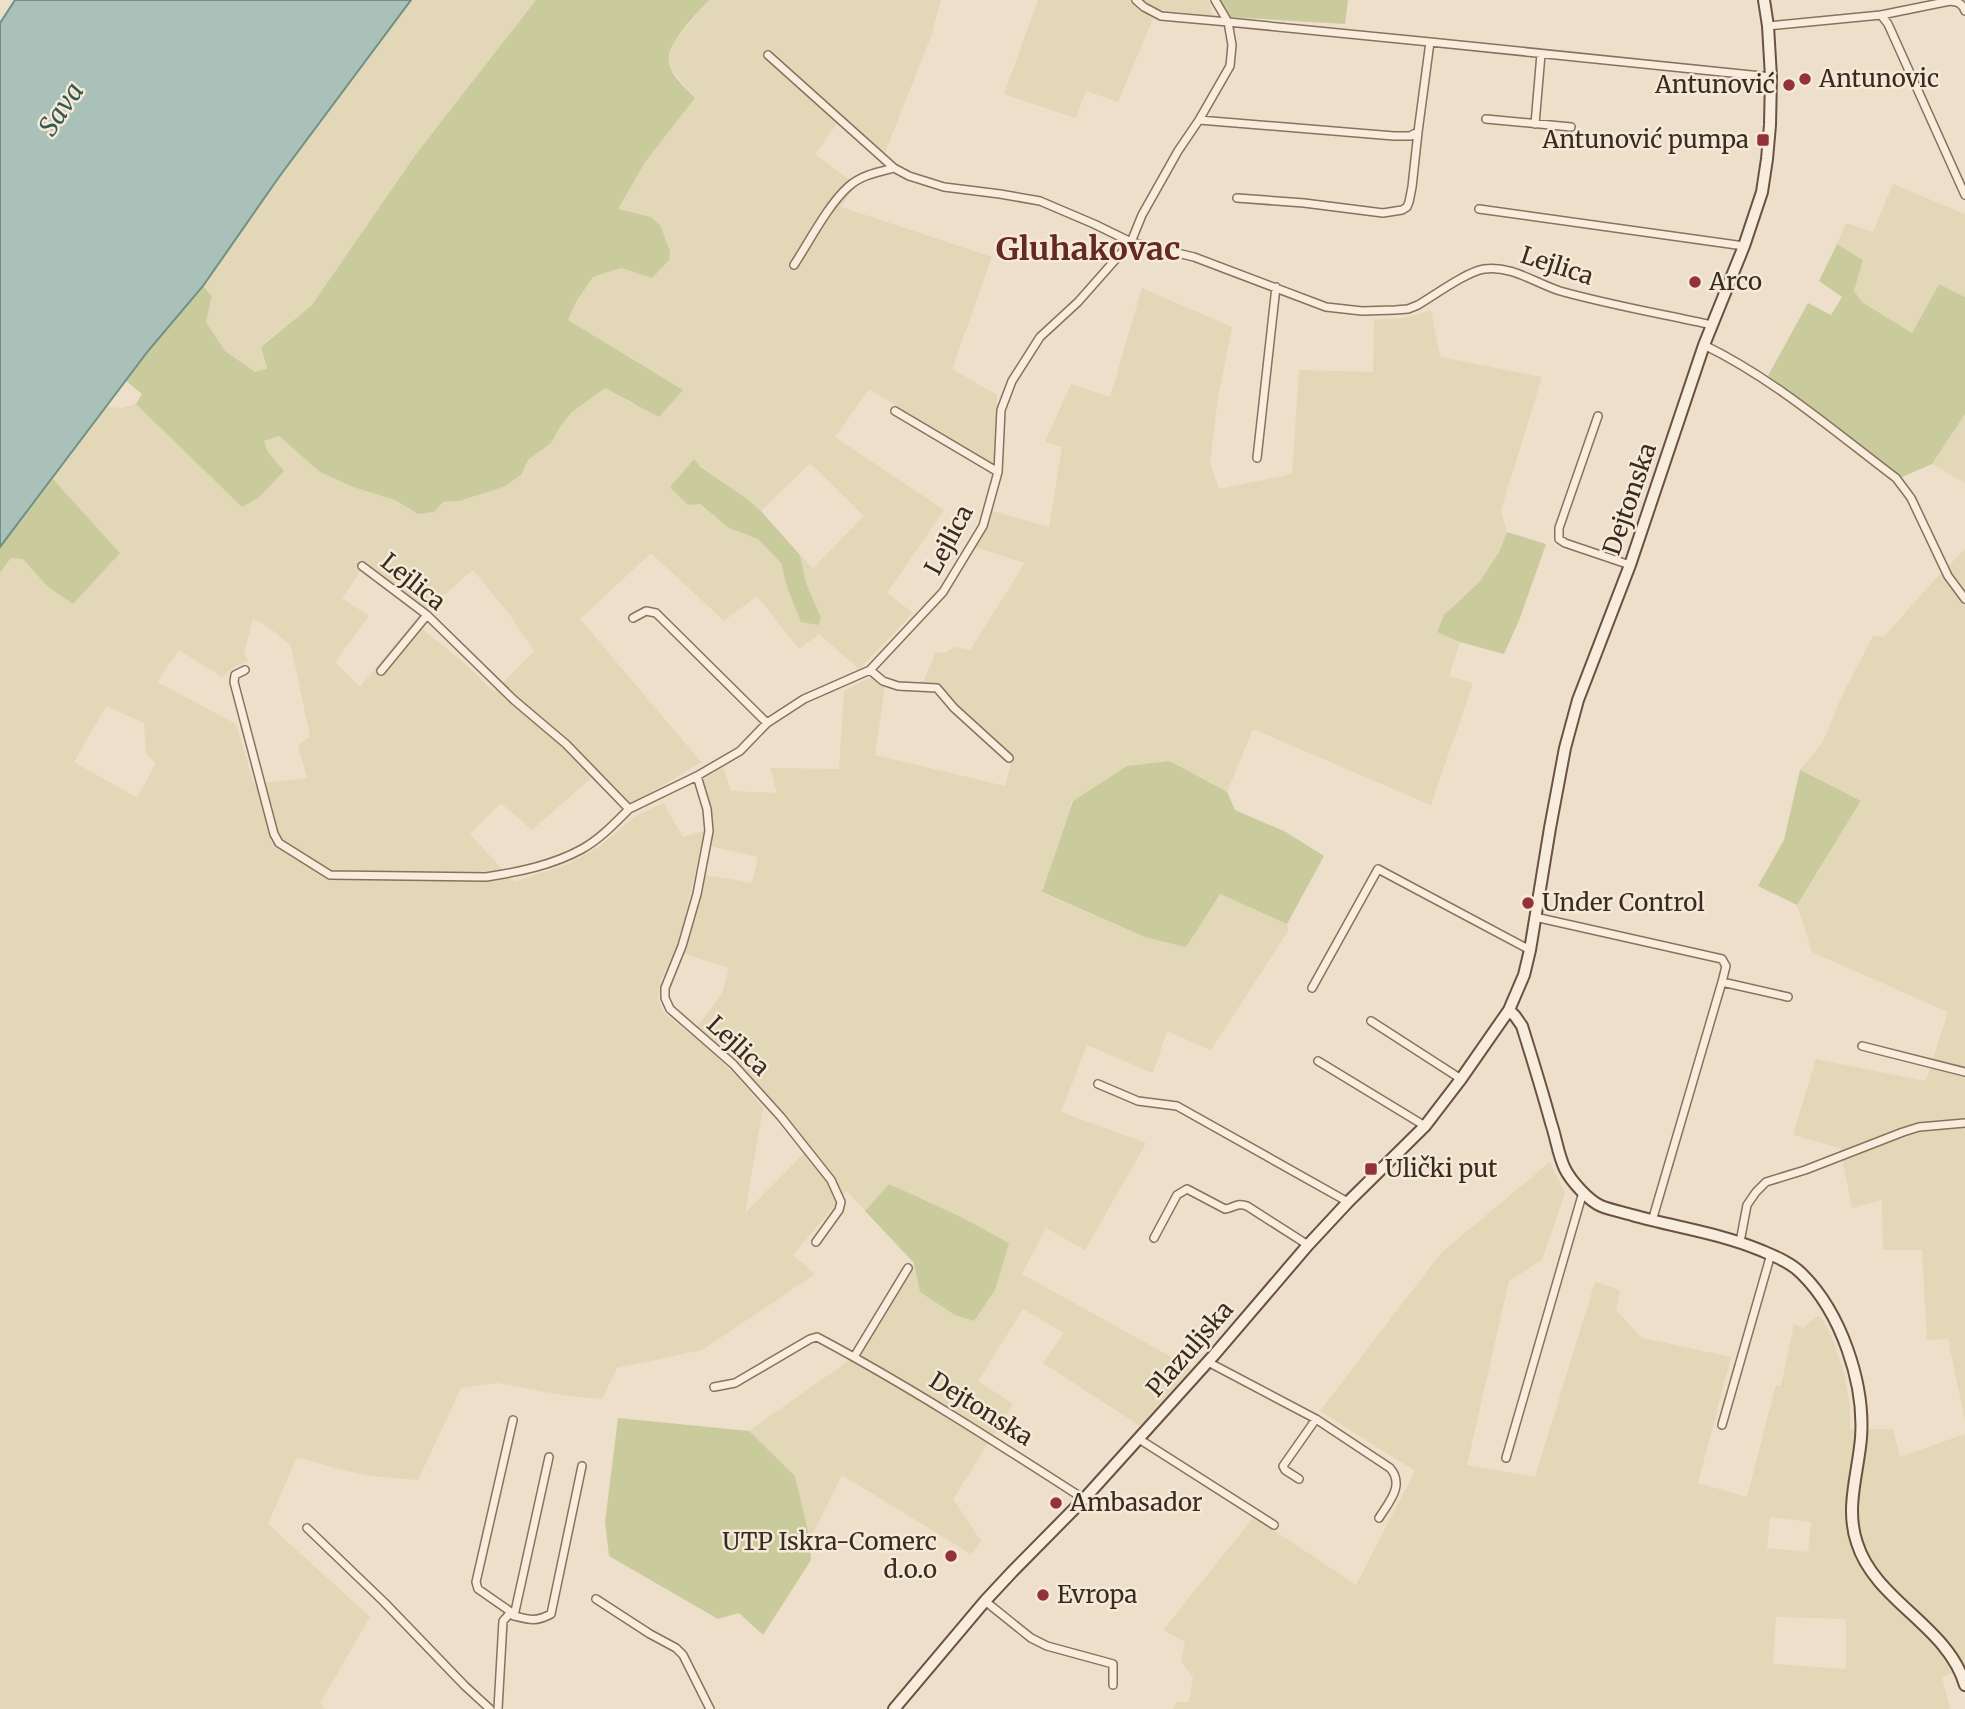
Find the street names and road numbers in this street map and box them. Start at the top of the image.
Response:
street label: Lejlica [1517,239,1598,292]
street label: Dejtonska [1596,439,1663,559]
street label: Lejlica [917,499,980,580]
street label: Lejlica [375,546,452,617]
street label: Lejlica [700,1009,776,1083]
street label: Plazuljska [1139,1294,1240,1403]
street label: Dejtonska [924,1365,1039,1453]

